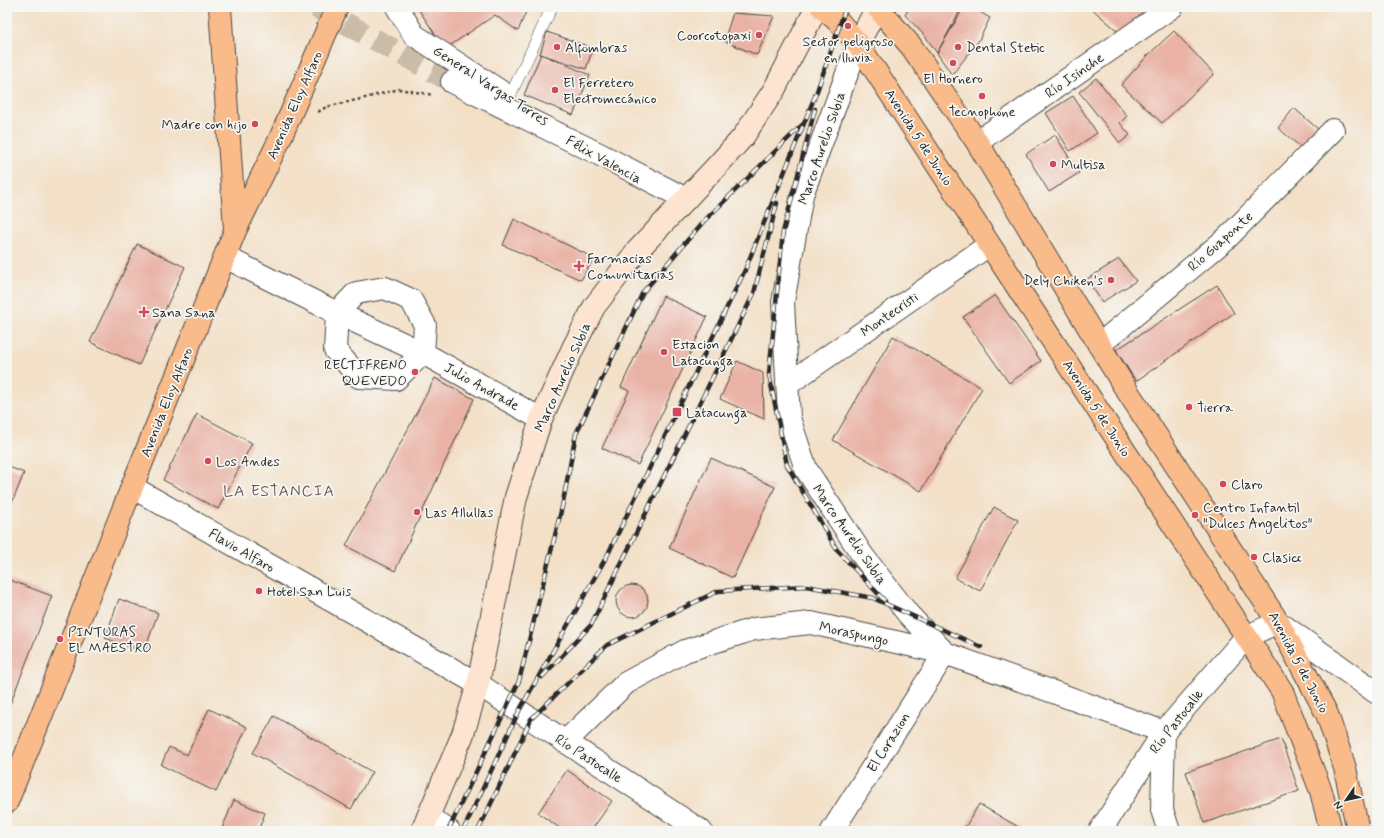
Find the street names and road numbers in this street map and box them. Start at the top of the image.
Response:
street label: General Vargas Torres [429,42,552,130]
street label: Avenida Eloy Alfaro [263,49,327,162]
street label: Río Isinche [1042,49,1108,103]
street label: Avenida 5 de Junio [880,86,956,190]
street label: Marco Aurelio Subia [794,89,850,207]
street label: Félix Valencia [563,132,645,188]
street label: Río Guaponte [1184,208,1257,276]
street label: Montecristi [857,288,922,341]
street label: Marco Aurelio Subia [531,320,595,435]
street label: Avenida Eloy Alfaro [137,345,197,460]
street label: Avenida 5 de Junio [1058,357,1134,461]
street label: Julio Andrade [441,359,522,415]
street label: Marco Aurelio Subia [808,481,890,588]
street label: Flavio Alfaro [205,525,278,577]
street label: Avenida 5 de Junio [1264,609,1332,716]
street label: Moraspungo [817,618,890,651]
street label: Río Pastocalle [1146,685,1208,758]
street label: El Corazion [863,709,914,776]
street label: Río Pastocalle [551,730,626,788]

